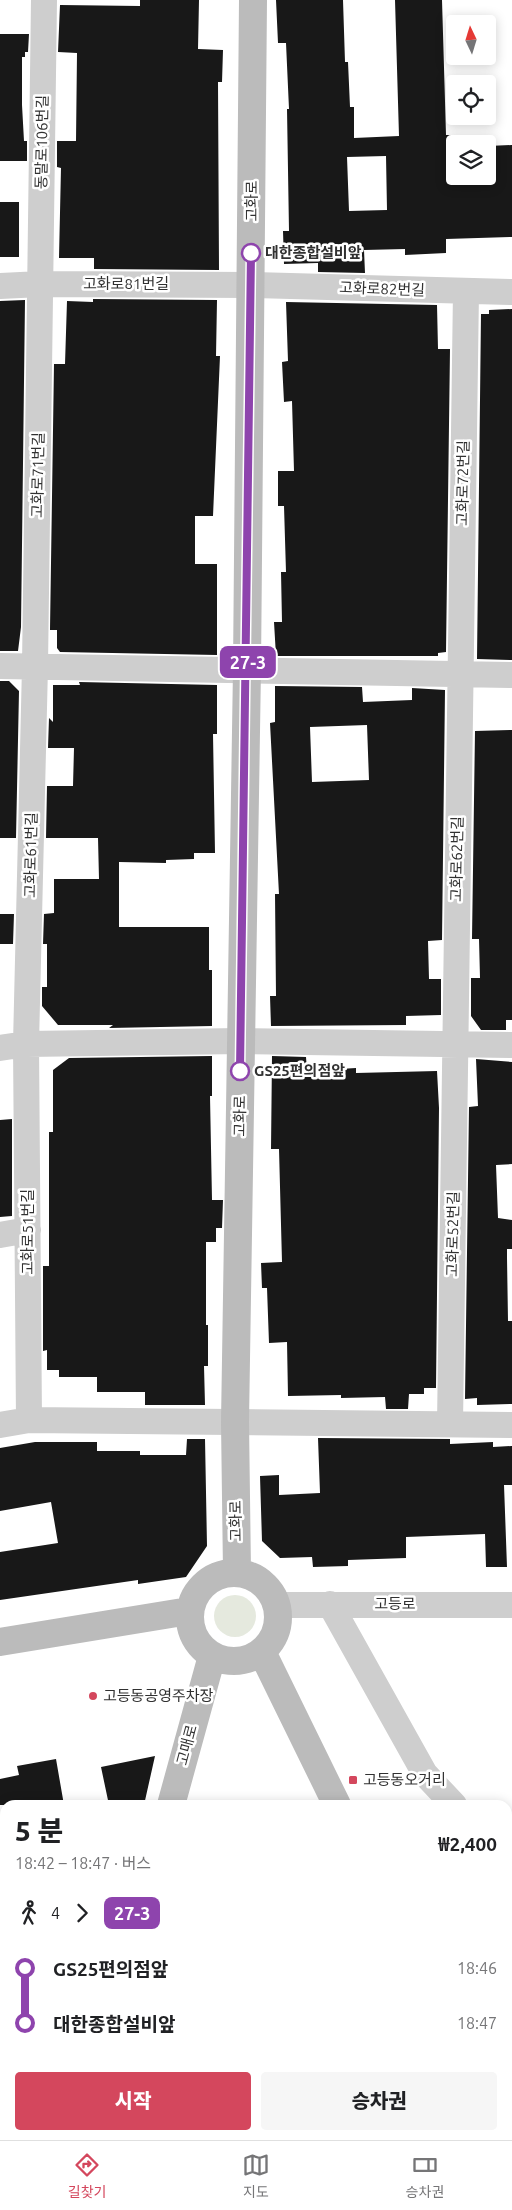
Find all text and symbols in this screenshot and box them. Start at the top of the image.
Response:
north arrow [446,15,496,65]
map controls [446,15,496,185]
button: locate [446,75,496,125]
street label: 동말로106번길 [32,95,51,189]
button: layers [446,135,496,185]
street label: 고화로 [243,180,260,222]
marker: 대한종합설비앞 [241,243,261,263]
place label: 대한종합설비앞 [265,244,362,261]
street label: 고화로81번길 [83,275,169,292]
street label: 고화로82번길 [339,279,425,298]
street label: 고화로71번길 [28,432,47,518]
street label: 고화로72번길 [453,440,472,526]
line badge: 27-3 [213,646,283,678]
text: 27-3 [230,652,266,672]
street label: 고화로61번길 [21,812,40,898]
street label: 고화로62번길 [447,816,466,902]
marker: GS25편의점앞 [230,1061,250,1081]
place label: GS25편의점앞 [254,1062,345,1079]
street label: 고화로 [231,1095,248,1137]
street label: 고화로51번길 [19,1189,36,1275]
street label: 고화로52번길 [443,1191,462,1277]
street label: 고화로 [227,1500,244,1542]
street label: 고등로 [374,1595,416,1612]
place label: 고등동공영주차장 [103,1687,214,1704]
marker: 고등동공영주차장 [87,1690,99,1702]
street label: 고매로 [173,1723,200,1767]
place label: 고등동오거리 [363,1771,446,1788]
marker: 고등동오거리 [347,1774,359,1786]
text: 5 분 [15,1815,63,1846]
text: ₩2,400 [438,1833,497,1855]
text: 18:42 – 18:47 · 버스 [15,1854,151,1872]
icon: walk [15,1899,43,1927]
icon: forward [68,1899,96,1927]
text: 27-3 [114,1903,150,1923]
text: 4 [51,1904,60,1922]
text: GS25편의점앞 [53,1958,168,1980]
text: 18:46 [457,1959,497,1977]
text: 대한종합설비앞 [53,2013,175,2035]
text: 18:47 [457,2014,497,2032]
button: 시작 [15,2072,251,2130]
button: 승차권 [261,2072,497,2130]
tab: 길찾기 [68,2151,106,2201]
tab: 지도 [242,2151,270,2201]
tab: 승차권 [406,2151,444,2201]

